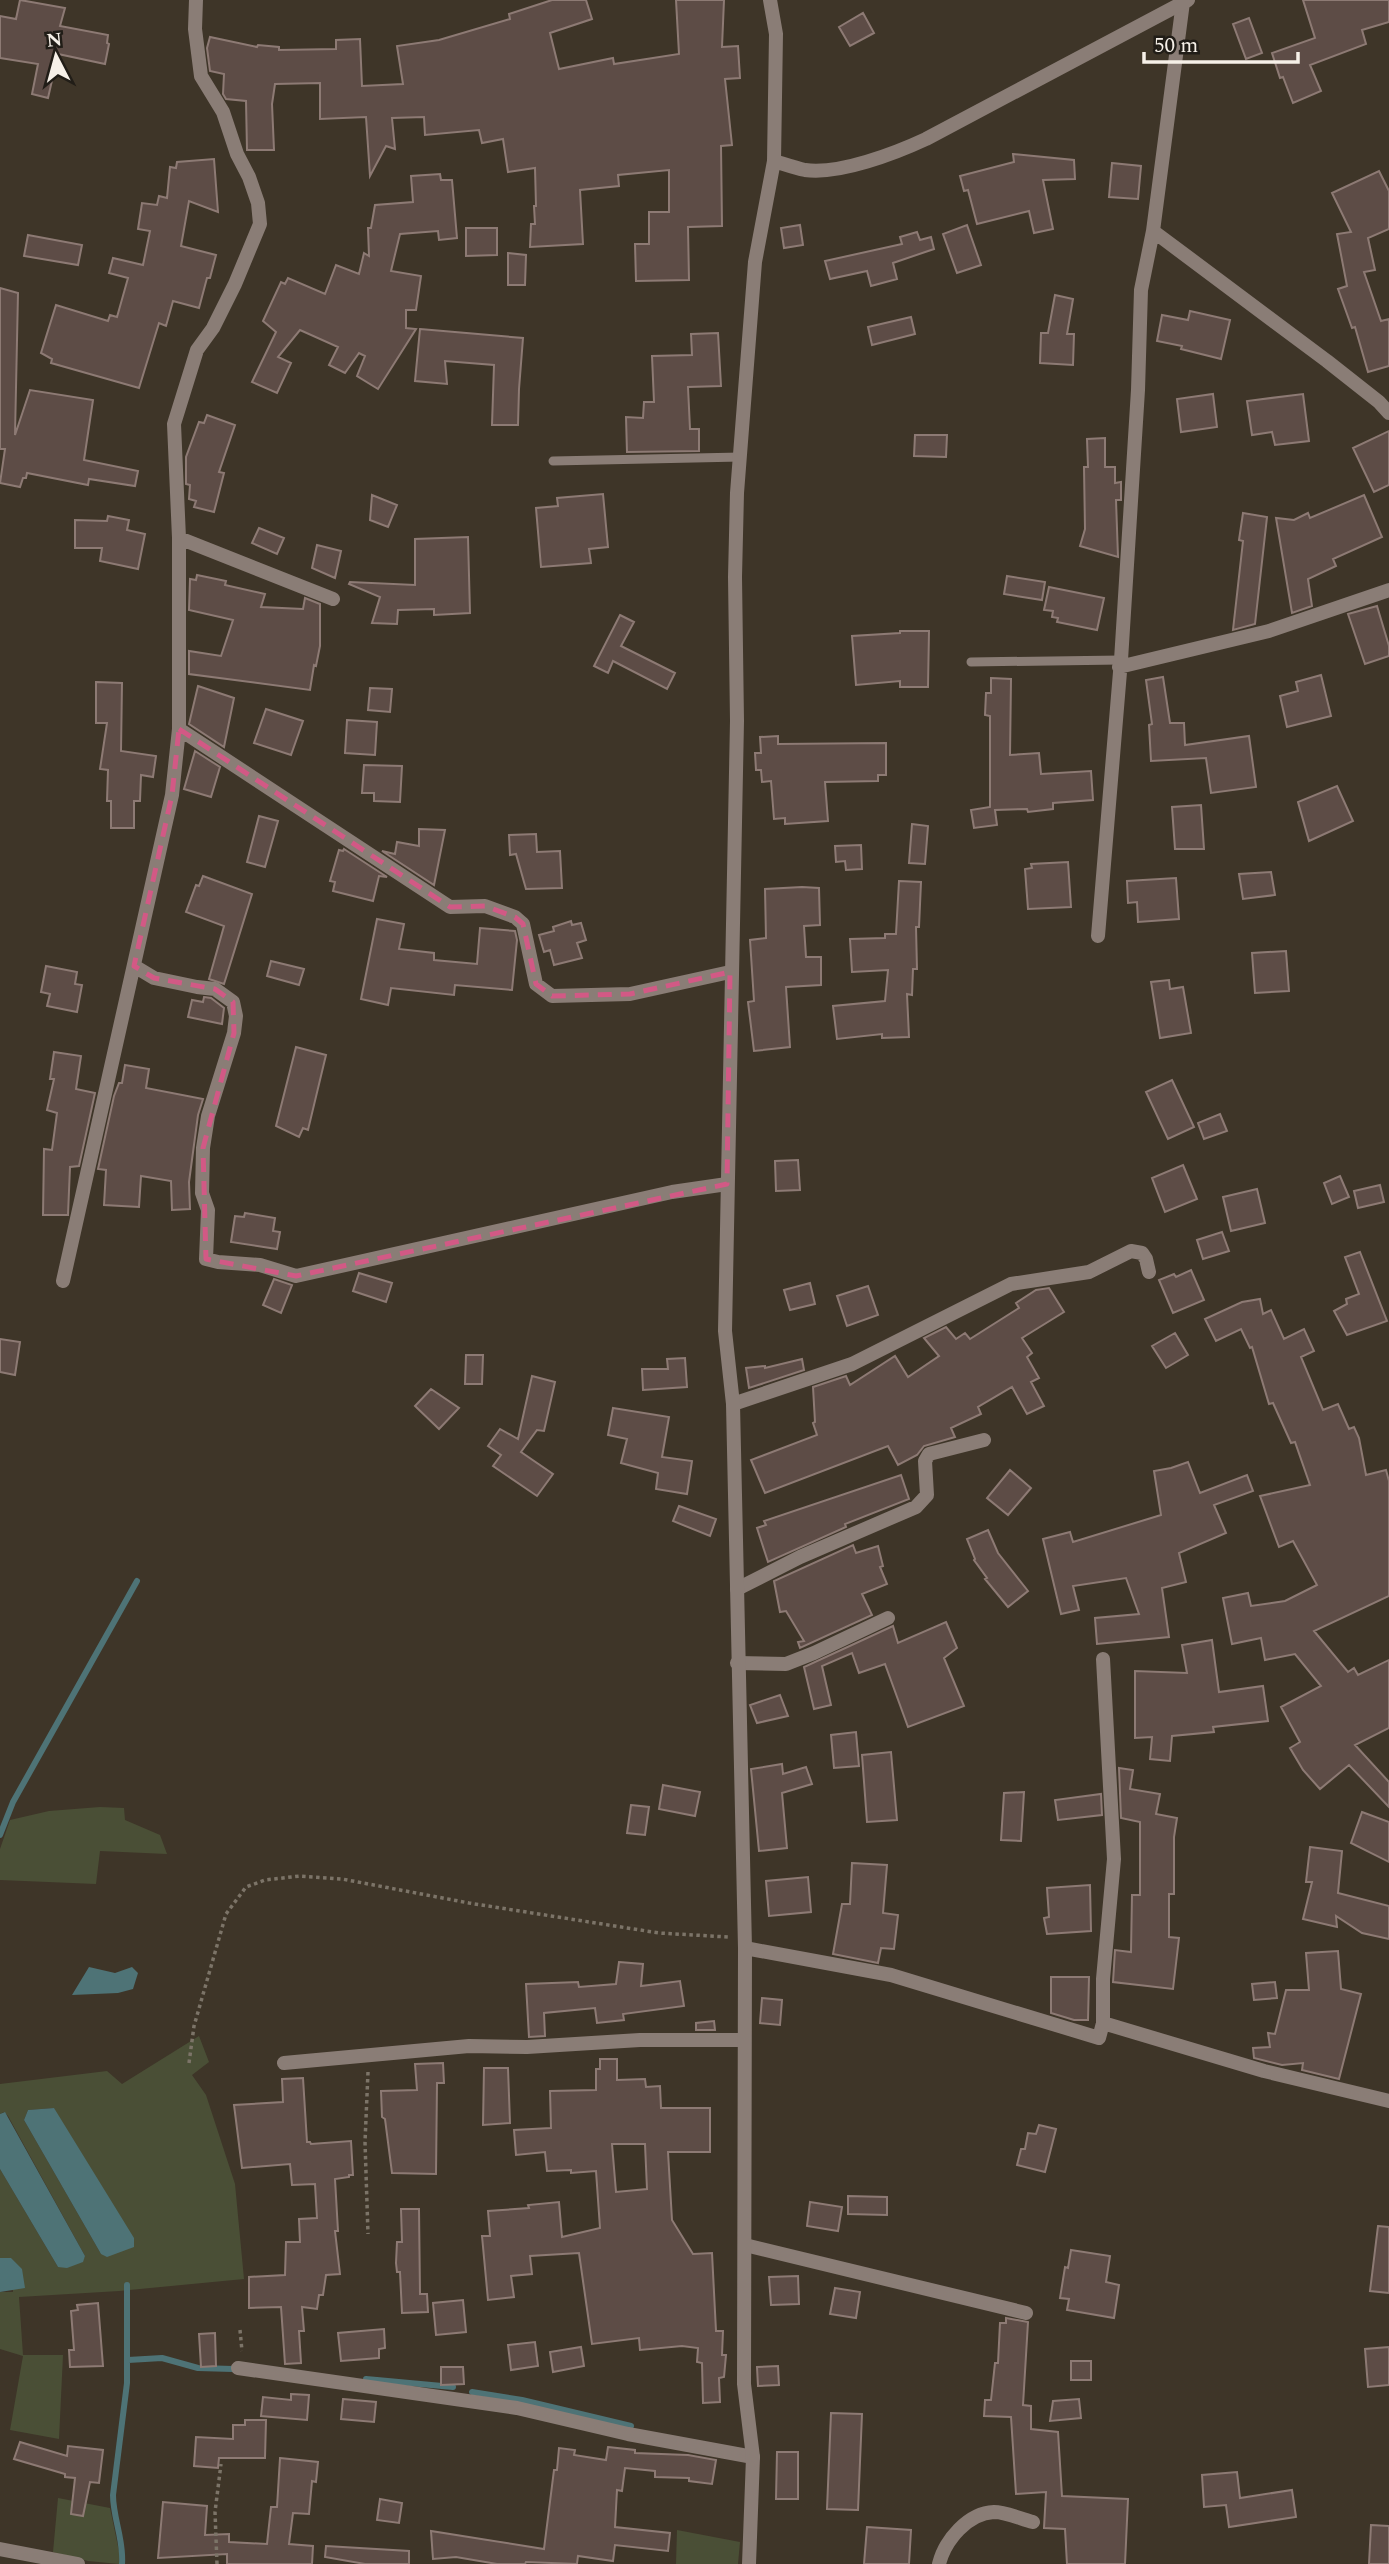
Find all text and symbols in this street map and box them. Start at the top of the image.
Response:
north arrow [21,21,91,91]
scale bar [1144,21,1298,65]
text: N [45,25,64,56]
text: 50 m [1154,30,1198,62]

